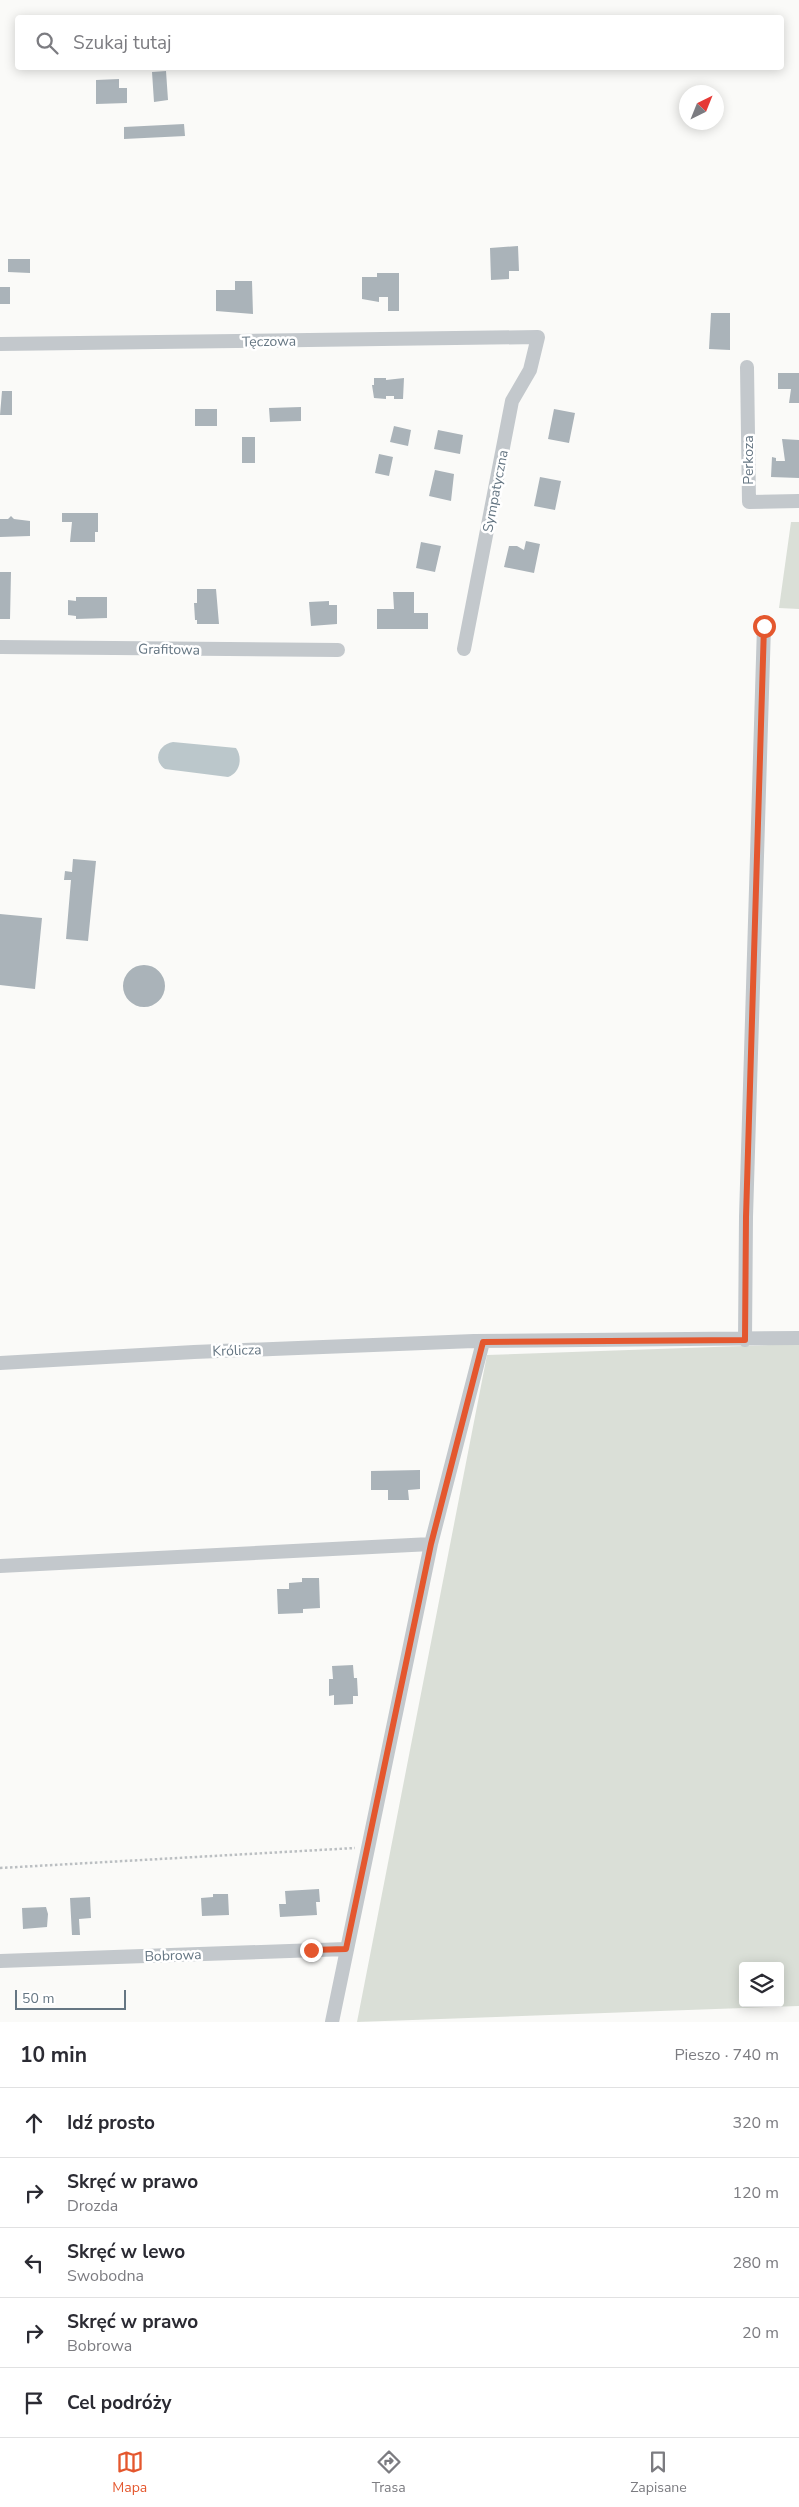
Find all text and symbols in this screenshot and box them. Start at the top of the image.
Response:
search box [15,15,784,70]
icon: search [33,29,61,57]
text: Szukaj tutaj [73,30,172,56]
north arrow [679,85,724,130]
street label: Tęczowa [242,332,296,351]
street label: Perkoza [739,435,758,485]
street label: Sympatyczna [478,448,513,534]
route start [753,615,776,638]
street label: Grafitowa [138,639,200,660]
street label: Królicza [212,1340,262,1361]
route end [300,1939,323,1962]
street label: Bobrowa [144,1945,202,1966]
map controls [739,1962,784,2007]
button: layers [739,1962,784,2007]
scale bar [15,1987,126,2010]
text: 50 m [22,1989,54,2008]
text: 10 min [20,2041,87,2069]
text: Pieszo · 740 m [674,2044,779,2066]
icon: ahead [20,2109,48,2137]
text: Idź prosto [67,2110,155,2136]
text: 320 m [732,2112,779,2134]
text: Skręć w prawo [67,2169,198,2195]
icon: right [20,2179,48,2207]
text: 120 m [732,2182,779,2204]
text: Drozda [67,2195,118,2217]
text: Skręć w lewo [67,2239,185,2265]
icon: left [20,2249,48,2277]
text: 280 m [732,2252,779,2274]
text: Swobodna [67,2265,144,2287]
text: Skręć w prawo [67,2309,198,2335]
icon: right [20,2319,48,2347]
text: 20 m [742,2322,779,2344]
text: Bobrowa [67,2335,132,2357]
icon: arrive [20,2389,48,2417]
text: Cel podróży [67,2390,171,2416]
tab: Mapa [112,2448,147,2497]
tab: Trasa [372,2448,406,2497]
tab: Zapisane [630,2448,687,2497]

